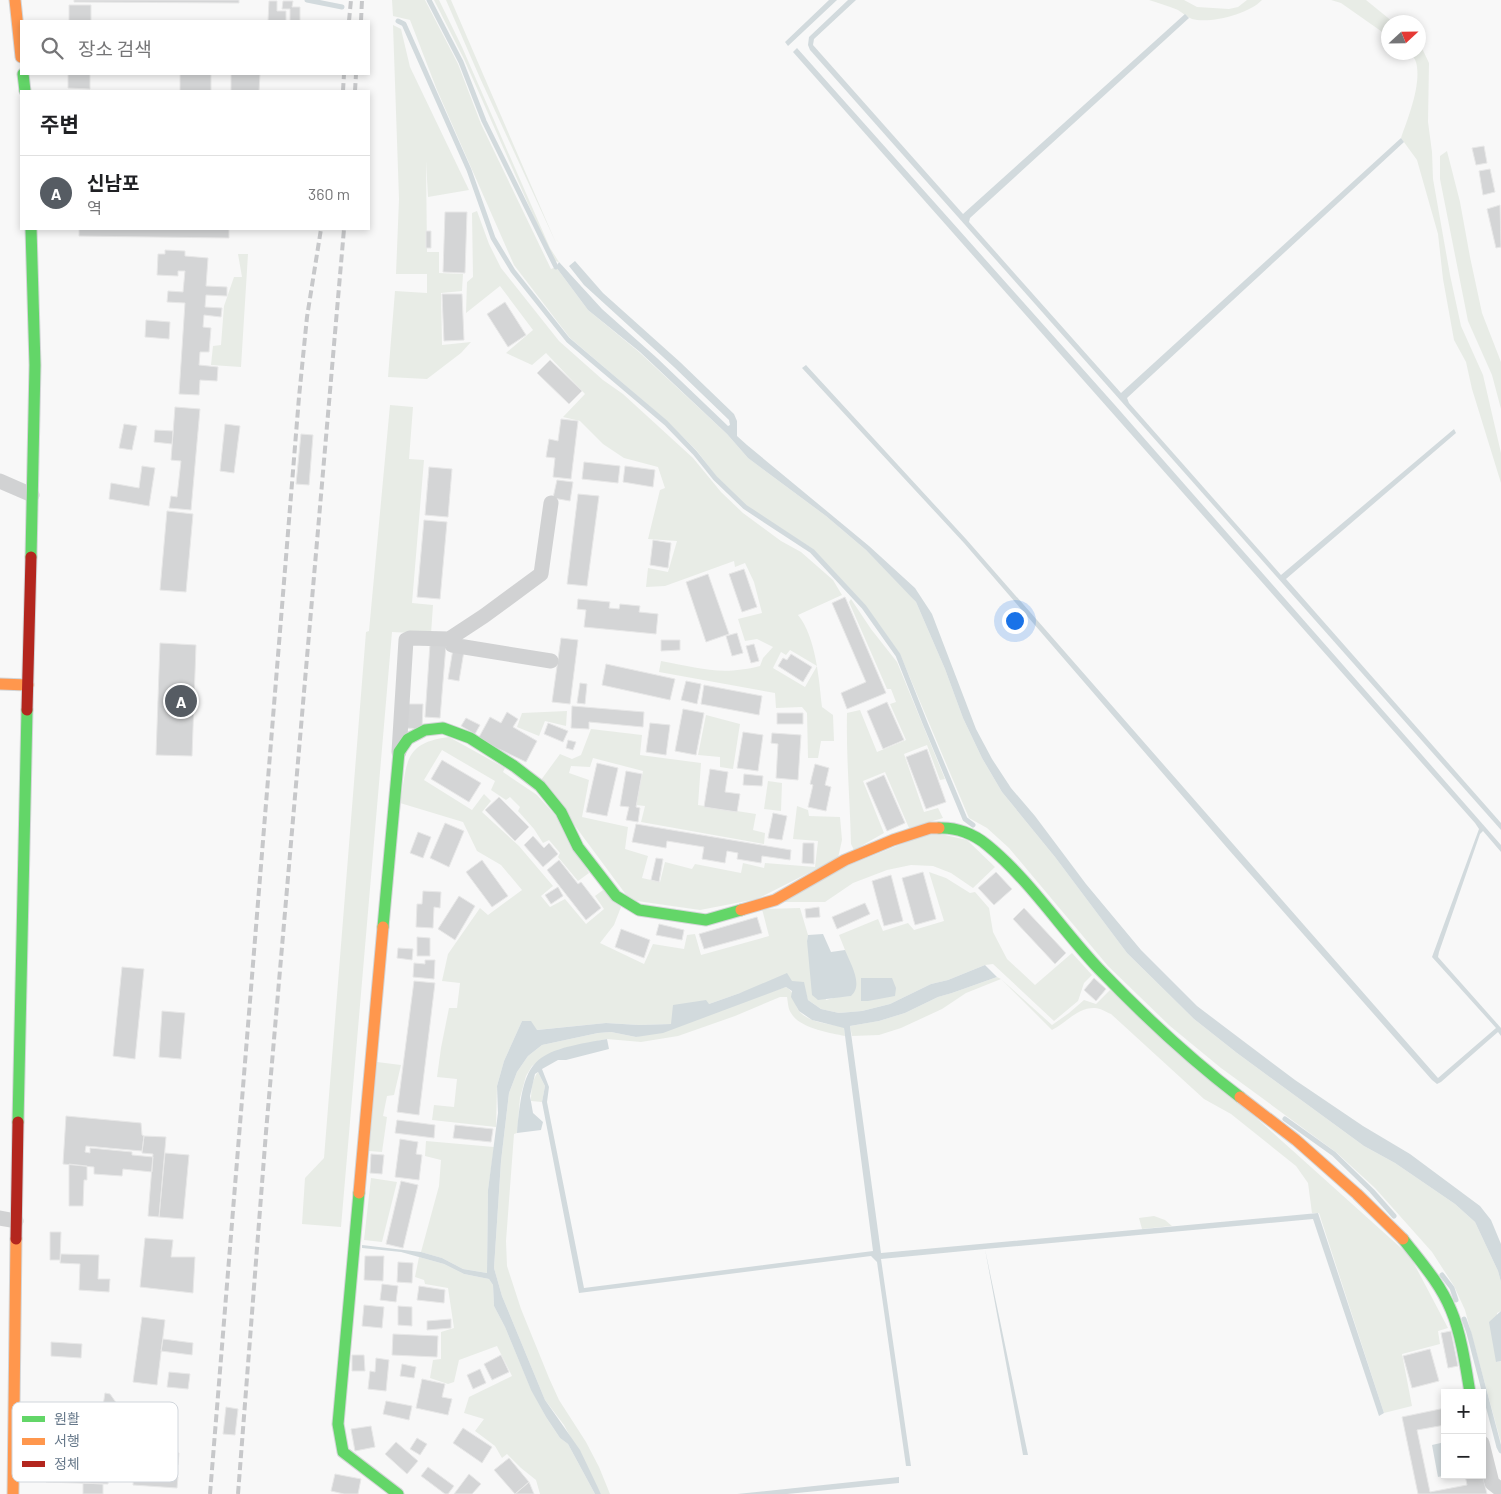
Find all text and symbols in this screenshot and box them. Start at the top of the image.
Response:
north arrow [1381,15,1426,60]
search box [20,20,370,75]
icon: search [38,34,66,62]
text: 장소 검색 [78,37,152,60]
text: 주변 [40,111,79,136]
text: 신남포 [87,171,139,194]
text: A [51,184,61,203]
text: 360 m [308,184,350,203]
text: 역 [87,198,102,217]
your location [1002,608,1028,634]
pin: A [165,682,197,720]
map controls [1441,1389,1486,1479]
button: + [1441,1389,1486,1434]
legend [12,1402,178,1482]
text: 원활 [54,1410,80,1427]
text: 서행 [54,1432,80,1449]
button: − [1441,1434,1486,1479]
text: 정체 [54,1455,80,1472]

